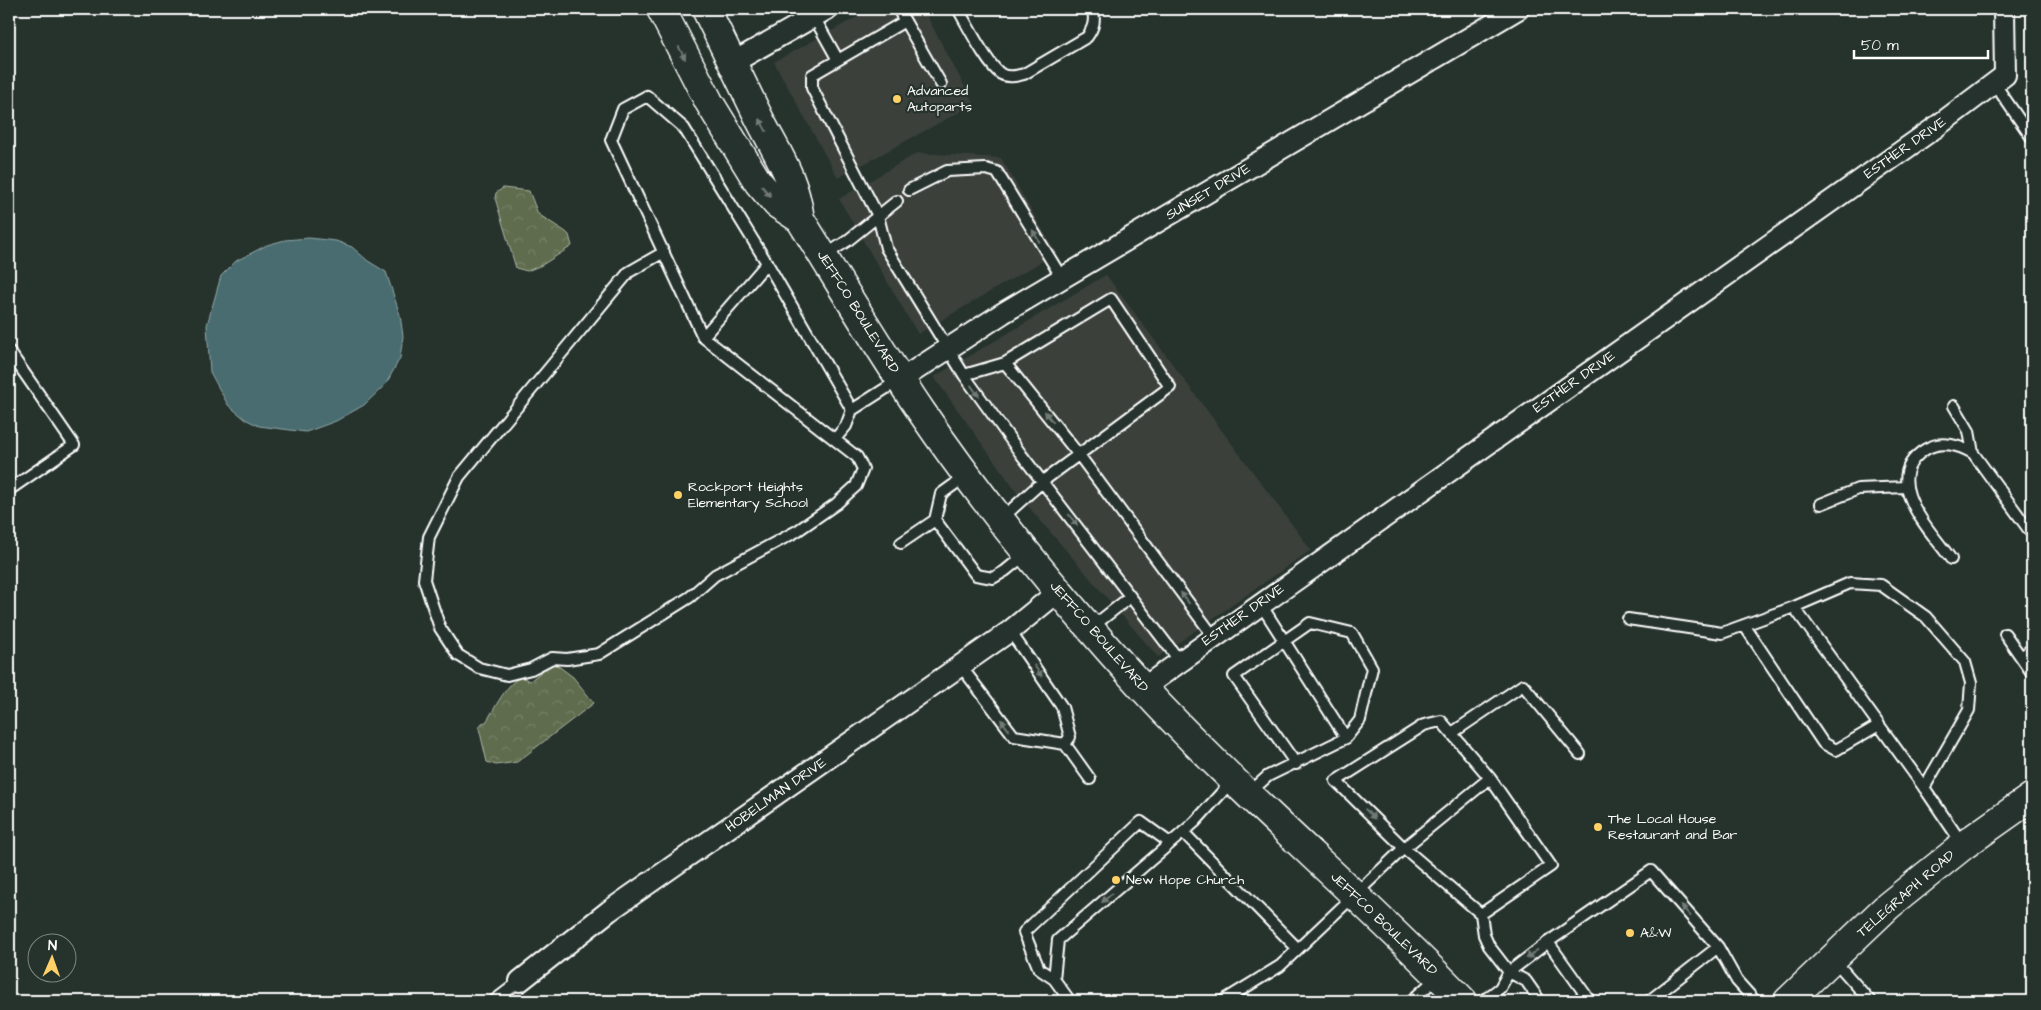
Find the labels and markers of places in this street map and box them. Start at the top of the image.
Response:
place label: Advanced Autoparts [907,81,972,117]
marker: Advanced Autoparts [891,93,903,105]
place label: Rockport Heights Elementary School [688,477,808,513]
marker: Rockport Heights Elementary School [672,489,684,501]
place label: The Local House Restaurant and Bar [1608,809,1738,845]
marker: The Local House Restaurant and Bar [1592,821,1604,833]
place label: New Hope Church [1126,870,1244,890]
marker: New Hope Church [1110,874,1122,886]
place label: A&W [1640,923,1672,943]
marker: A&W [1624,927,1636,939]

